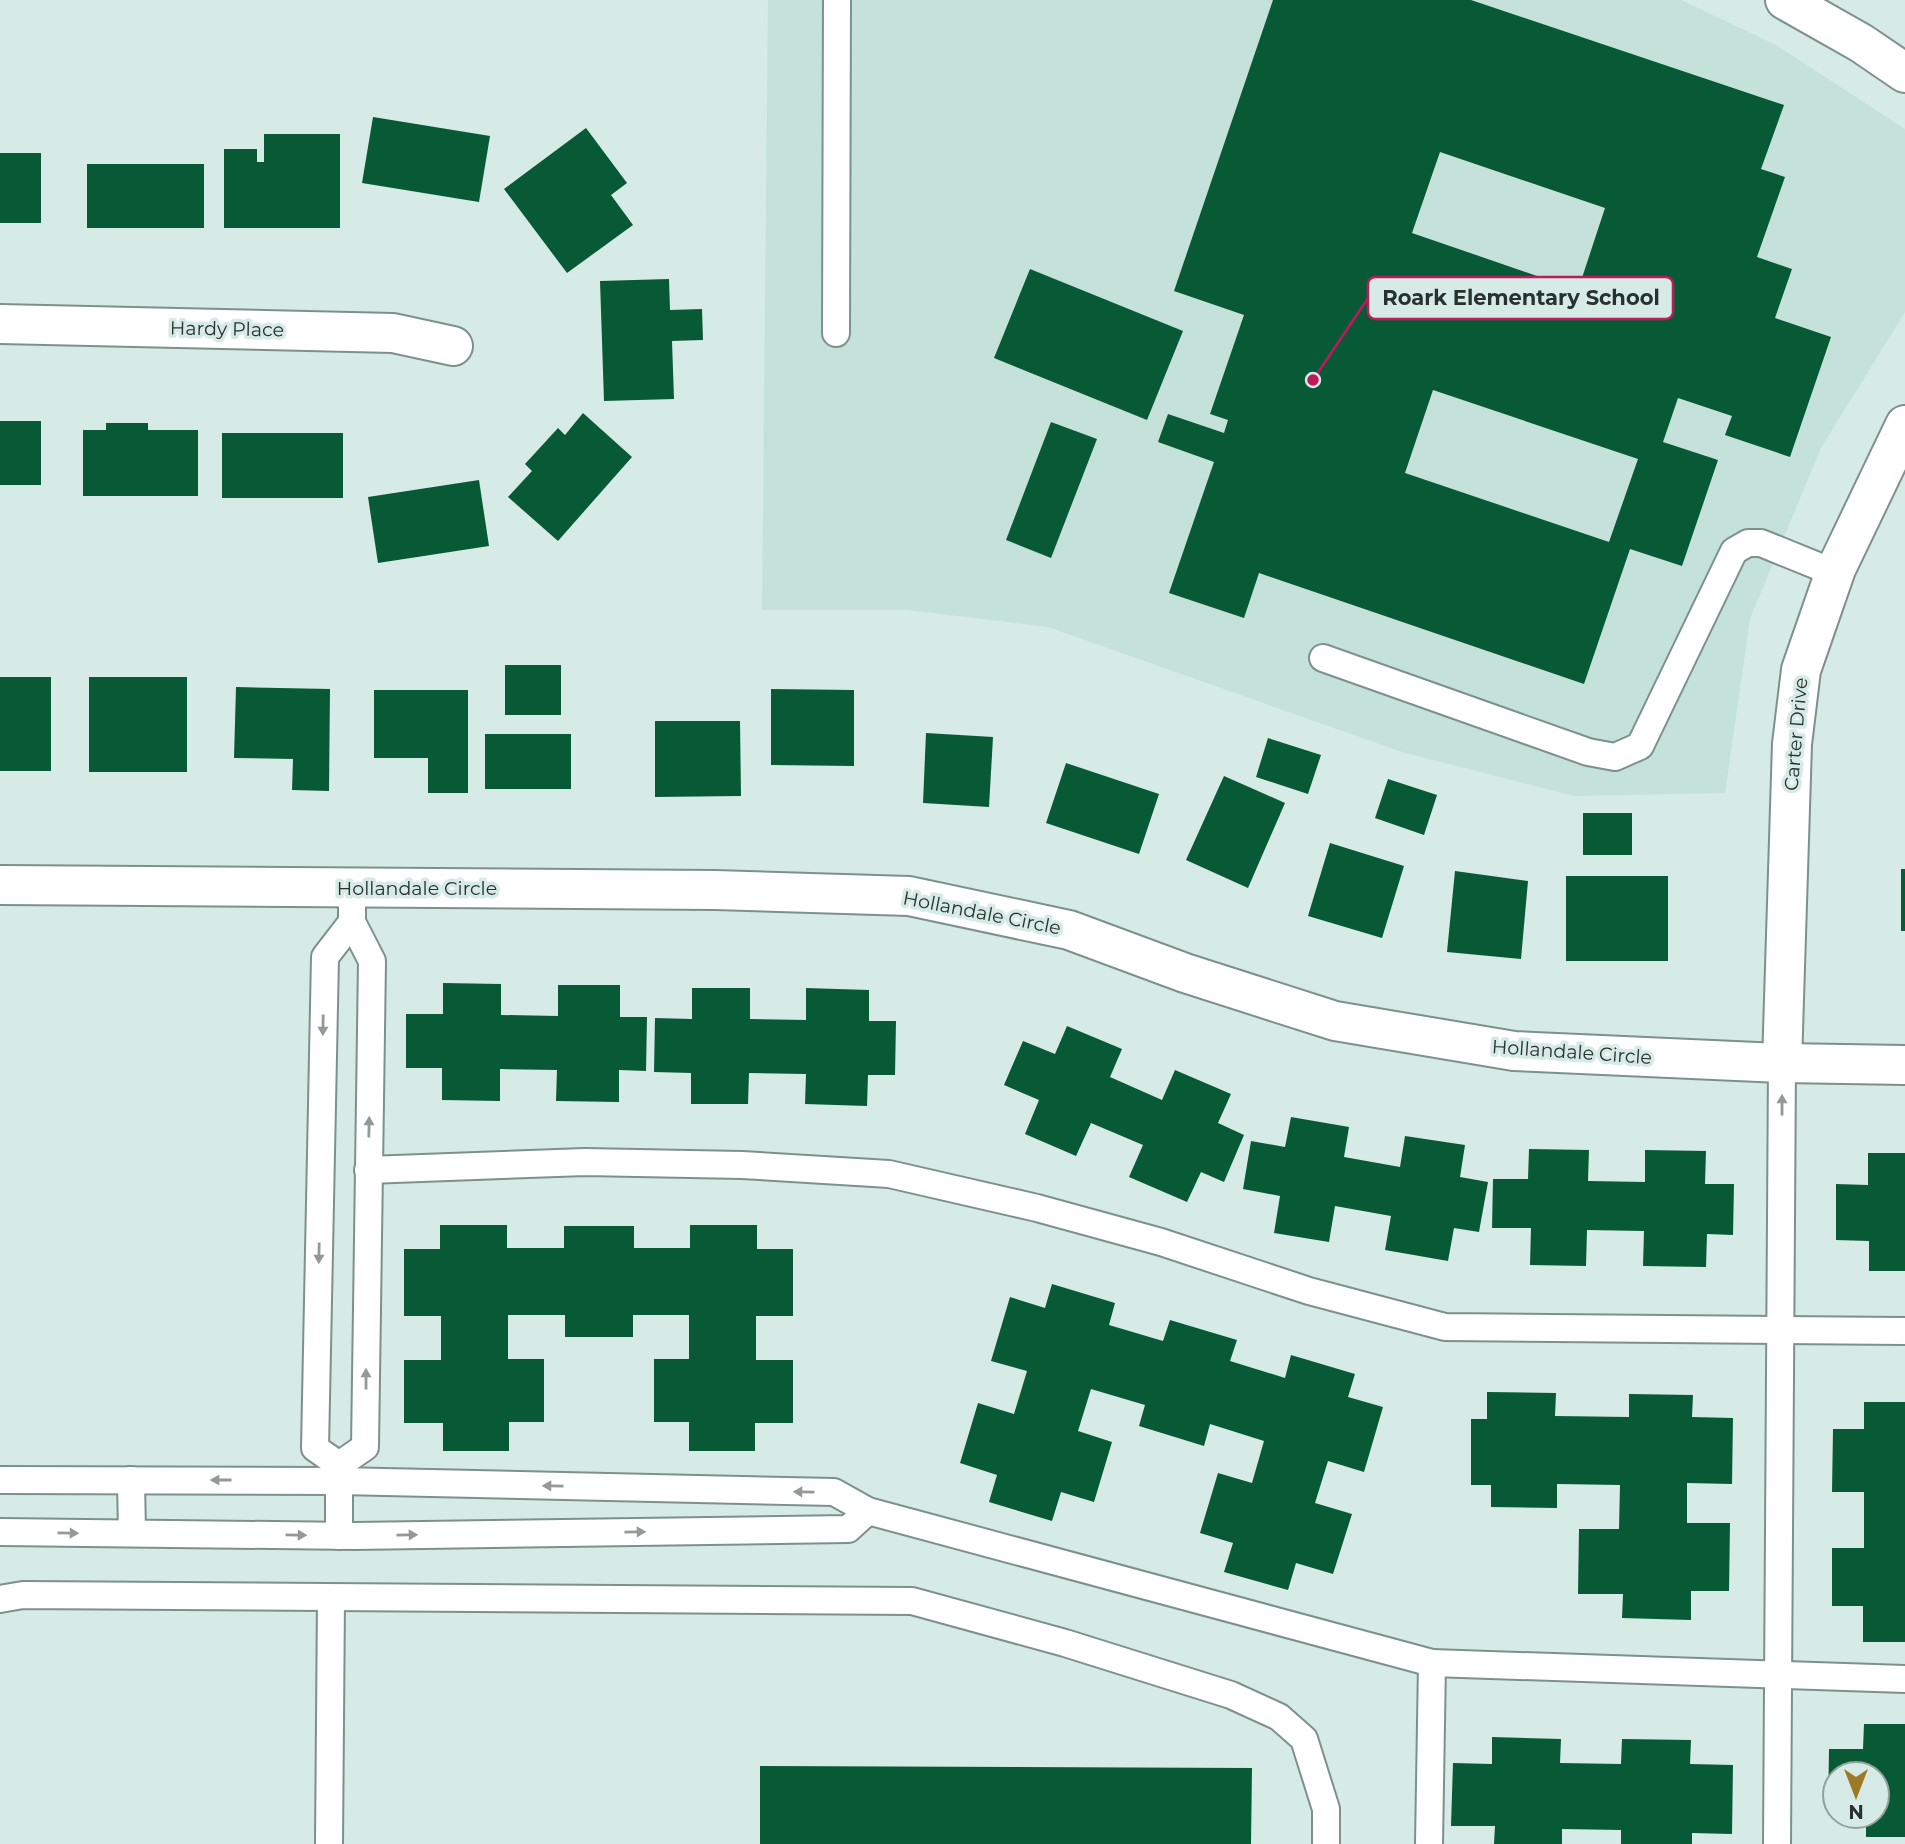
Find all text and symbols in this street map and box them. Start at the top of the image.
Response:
callout: Roark Elementary School [1368,277,1673,319]
text: Roark Elementary School [1382,285,1660,310]
street label: Hardy Place [170,317,284,341]
street label: Carter Drive [1780,676,1812,792]
street label: Hollandale Circle [337,877,497,900]
street label: Hollandale Circle [901,886,1063,940]
one-way arrow [318,1015,329,1037]
street label: Hollandale Circle [1491,1035,1653,1069]
one-way arrow [1776,1093,1788,1115]
one-way arrow [363,1116,374,1138]
one-way arrow [313,1242,325,1264]
one-way arrow [360,1368,372,1390]
one-way arrow [210,1475,232,1486]
one-way arrow [541,1480,563,1492]
one-way arrow [793,1486,815,1497]
one-way arrow [624,1526,646,1538]
one-way arrow [57,1527,79,1538]
one-way arrow [285,1529,307,1541]
one-way arrow [397,1529,419,1541]
north arrow [1821,1760,1891,1830]
text: N [1848,1800,1864,1823]

